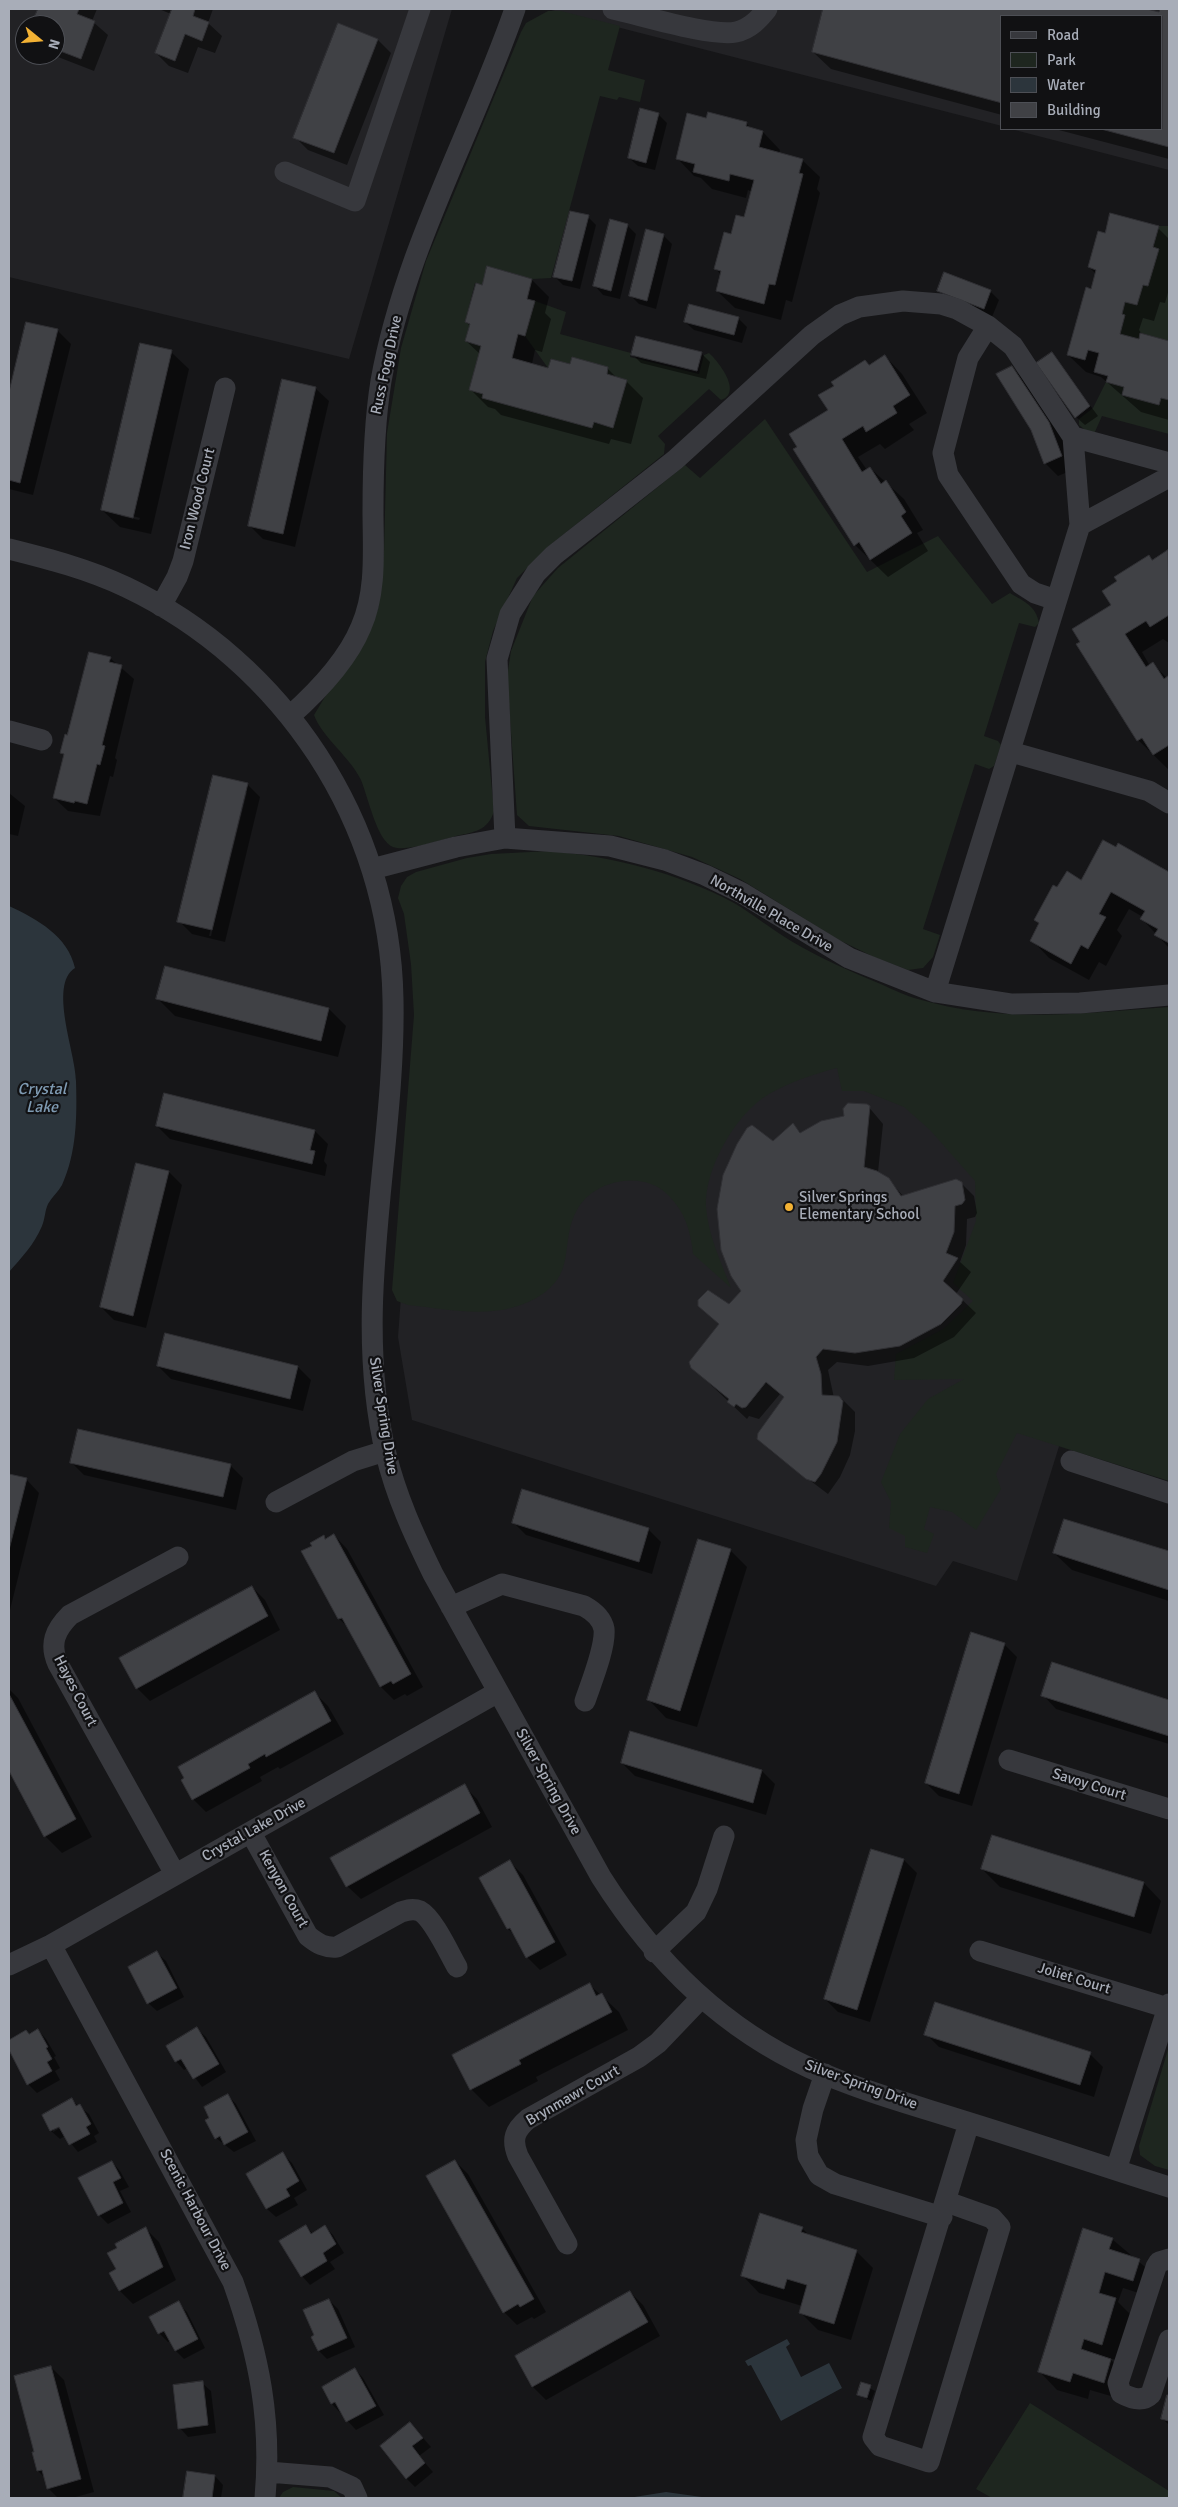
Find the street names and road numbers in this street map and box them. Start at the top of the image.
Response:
street label: Russ Fogg Drive [368,314,406,416]
street label: Iron Wood Court [177,446,219,552]
street label: Northville Place Drive [706,871,836,957]
street label: Silver Spring Drive [365,1356,401,1476]
street label: Hayes Court [49,1652,101,1730]
street label: Silver Spring Drive [511,1726,585,1838]
street label: Savoy Court [1050,1765,1128,1805]
street label: Crystal Lake Drive [199,1794,309,1866]
street label: Kenyon Court [254,1847,312,1931]
street label: Joliet Court [1036,1959,1112,1999]
street label: Silver Spring Drive [802,2056,920,2114]
street label: Brynmawr Court [523,2062,623,2130]
street label: Scenic Harbour Drive [155,2146,235,2274]

